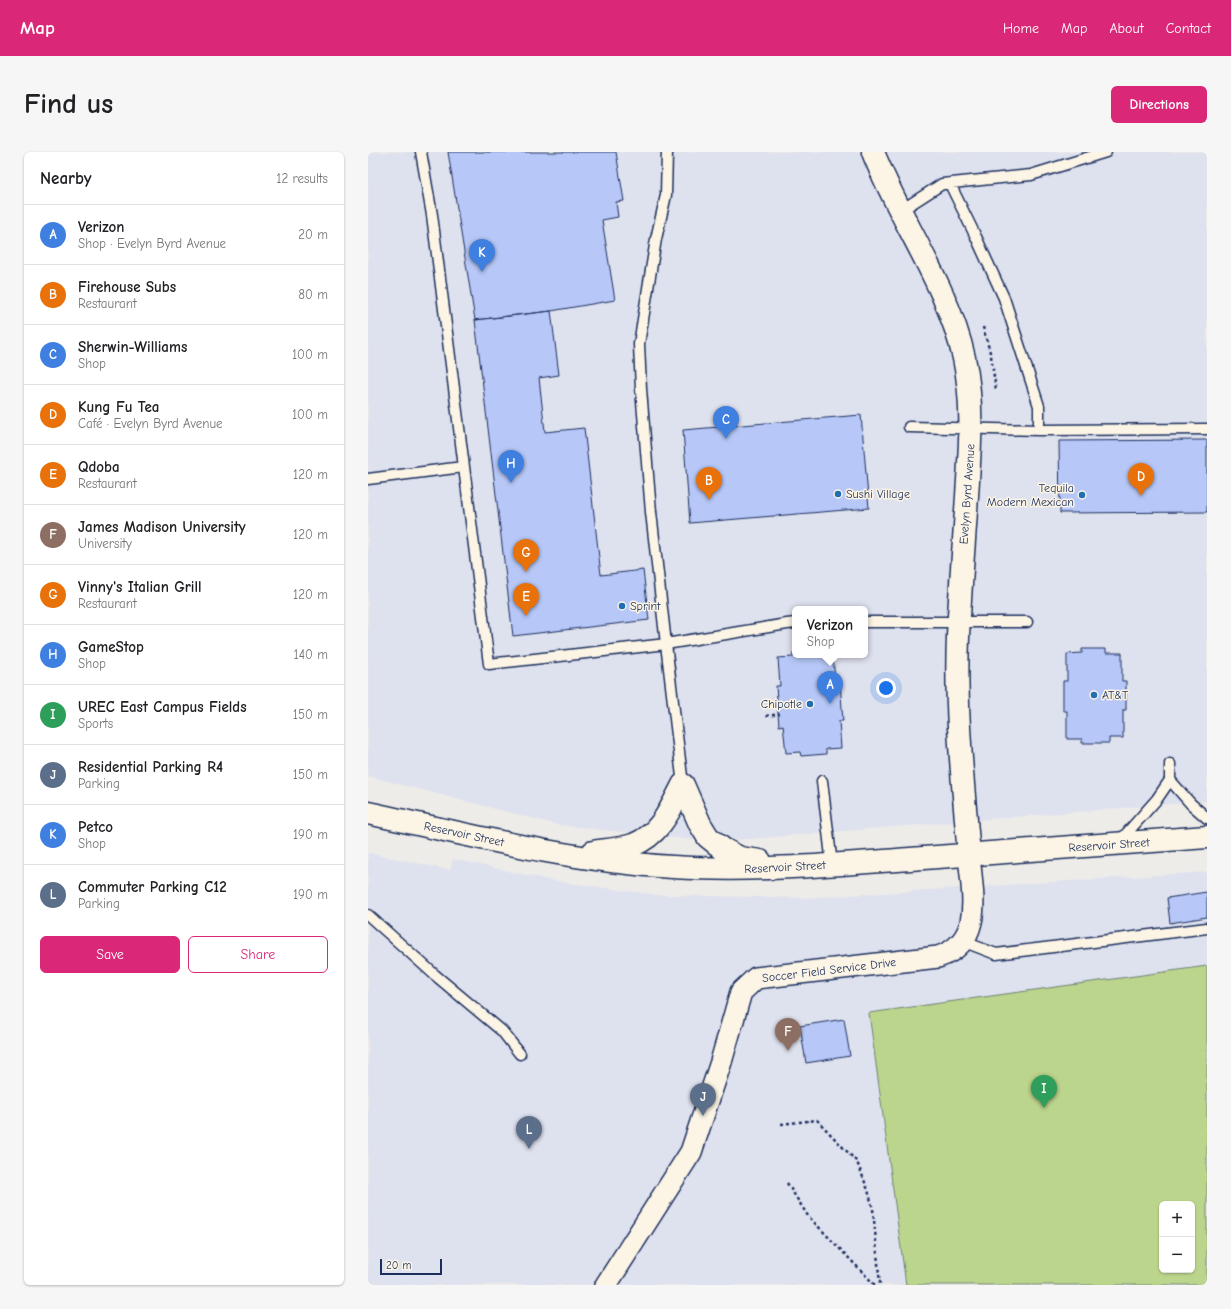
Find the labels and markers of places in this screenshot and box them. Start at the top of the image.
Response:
pin: K [469,239,495,272]
pin: C [713,406,739,439]
pin: H [498,450,524,483]
pin: D [1128,463,1154,496]
pin: B [696,467,722,500]
place label: Tequila Modern Mexican [987,481,1074,509]
place label: Sushi Village [846,487,910,501]
marker: Sushi Village [833,489,843,499]
marker: Tequila Modern Mexican [1077,490,1087,500]
pin: G [513,539,539,572]
pin: E [513,583,539,616]
place label: Sprint [630,599,661,613]
marker: Sprint [617,601,627,611]
pin: A [817,671,843,704]
place label: AT&T [1102,688,1129,702]
marker: AT&T [1089,690,1099,700]
place label: Chipotle [761,697,802,711]
marker: Chipotle [805,699,815,709]
pin: F [775,1018,801,1051]
pin: I [1031,1075,1057,1108]
pin: J [690,1083,716,1116]
pin: L [516,1116,542,1149]

